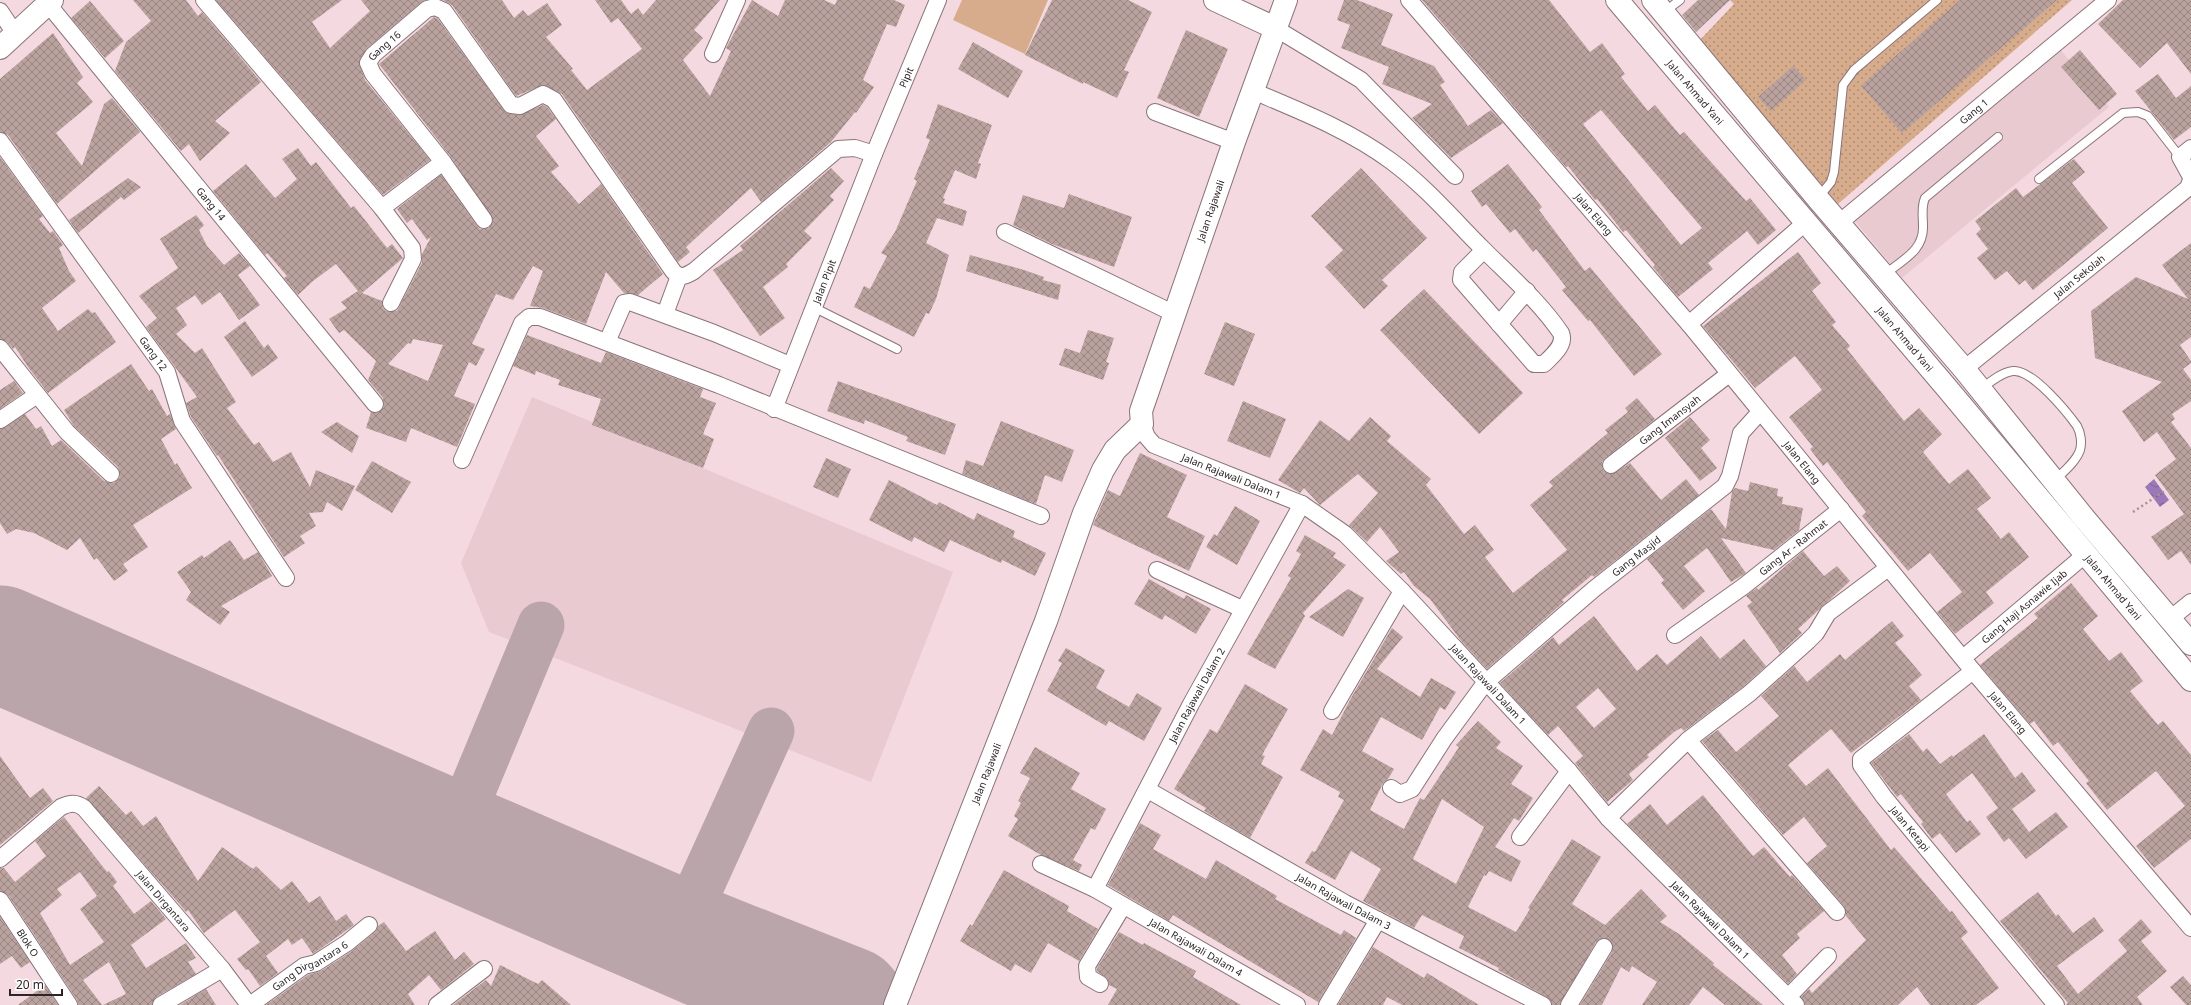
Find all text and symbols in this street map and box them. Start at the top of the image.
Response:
street label: Gang 16 [364,27,404,63]
street label: Jalan Ahmad Yani [1663,56,1727,128]
street label: Pipit [895,65,917,90]
street label: Gang 1 [1956,95,1991,127]
street label: Jalan Rajawali [1193,178,1227,244]
street label: Gang 14 [193,184,229,224]
street label: Jalan Elang [1571,189,1616,238]
street label: Jalan Sekolah [2050,251,2108,302]
street label: Jalan Pipit [809,257,839,307]
street label: Jalan Ahmad Yani [1873,303,1937,375]
street label: Gang 12 [136,333,171,374]
street label: Gang Imansyah [1636,392,1703,448]
street label: Jalan Elang [1780,437,1824,487]
street label: Jalan Rajawali Dalam 1 [1179,449,1283,502]
street label: Gang Ar - Rahmat [1756,516,1830,579]
street label: Gang Masjid [1609,532,1663,580]
street label: Jalan Ahmad Yani [2081,551,2145,623]
street label: Gang Haji Asnawie Ijab [1978,566,2070,647]
street label: Jalan Rajawali Dalam 1 [1447,640,1529,728]
street label: Jalan Rajawali Dalam 2 [1165,645,1228,746]
street label: Jalan Elang [1986,688,2030,737]
street label: Jalan Rajawali [968,741,1004,807]
street label: Jalan Ketapi [1887,802,1933,854]
street label: Jalan Dirgantara [133,867,194,934]
street label: Jalan Rajawali Dalam 3 [1293,869,1394,933]
street label: Jalan Rajawali Dalam 1 [1667,877,1753,962]
street label: Jalan Rajawali Dalam 4 [1146,914,1246,980]
street label: Blok O [14,926,42,960]
street label: Gang Dirgantara 6 [269,937,351,994]
scale bar [10,971,62,997]
text: 20 m [16,976,44,993]

